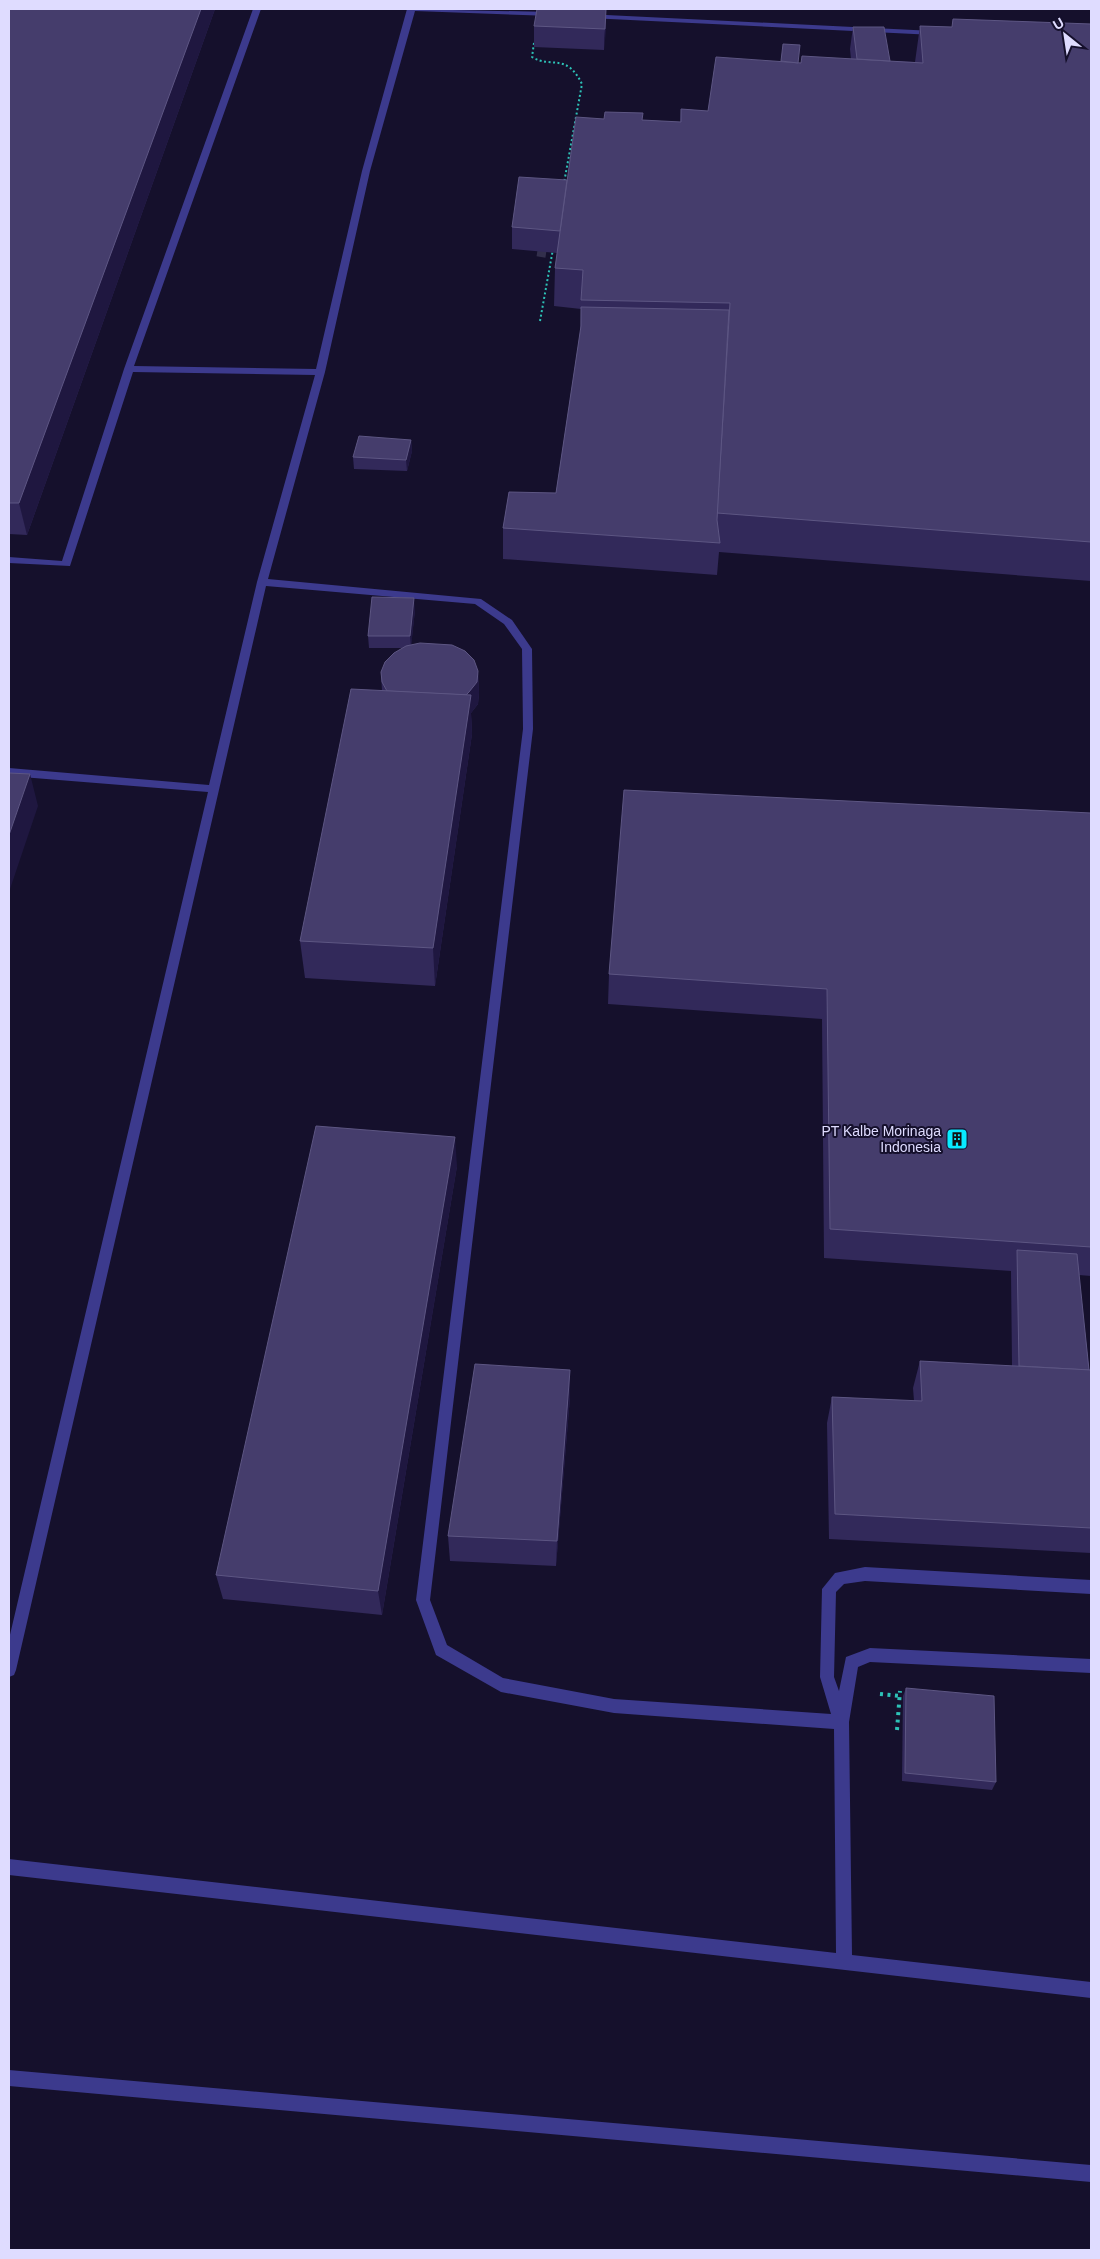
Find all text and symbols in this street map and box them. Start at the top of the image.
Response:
north arrow [1040,10,1090,60]
text: U [1050,14,1067,33]
place label: PT Kalbe Morinaga Indonesia [821,1123,941,1155]
building icon: PT Kalbe Morinaga Indonesia [945,1127,969,1151]

